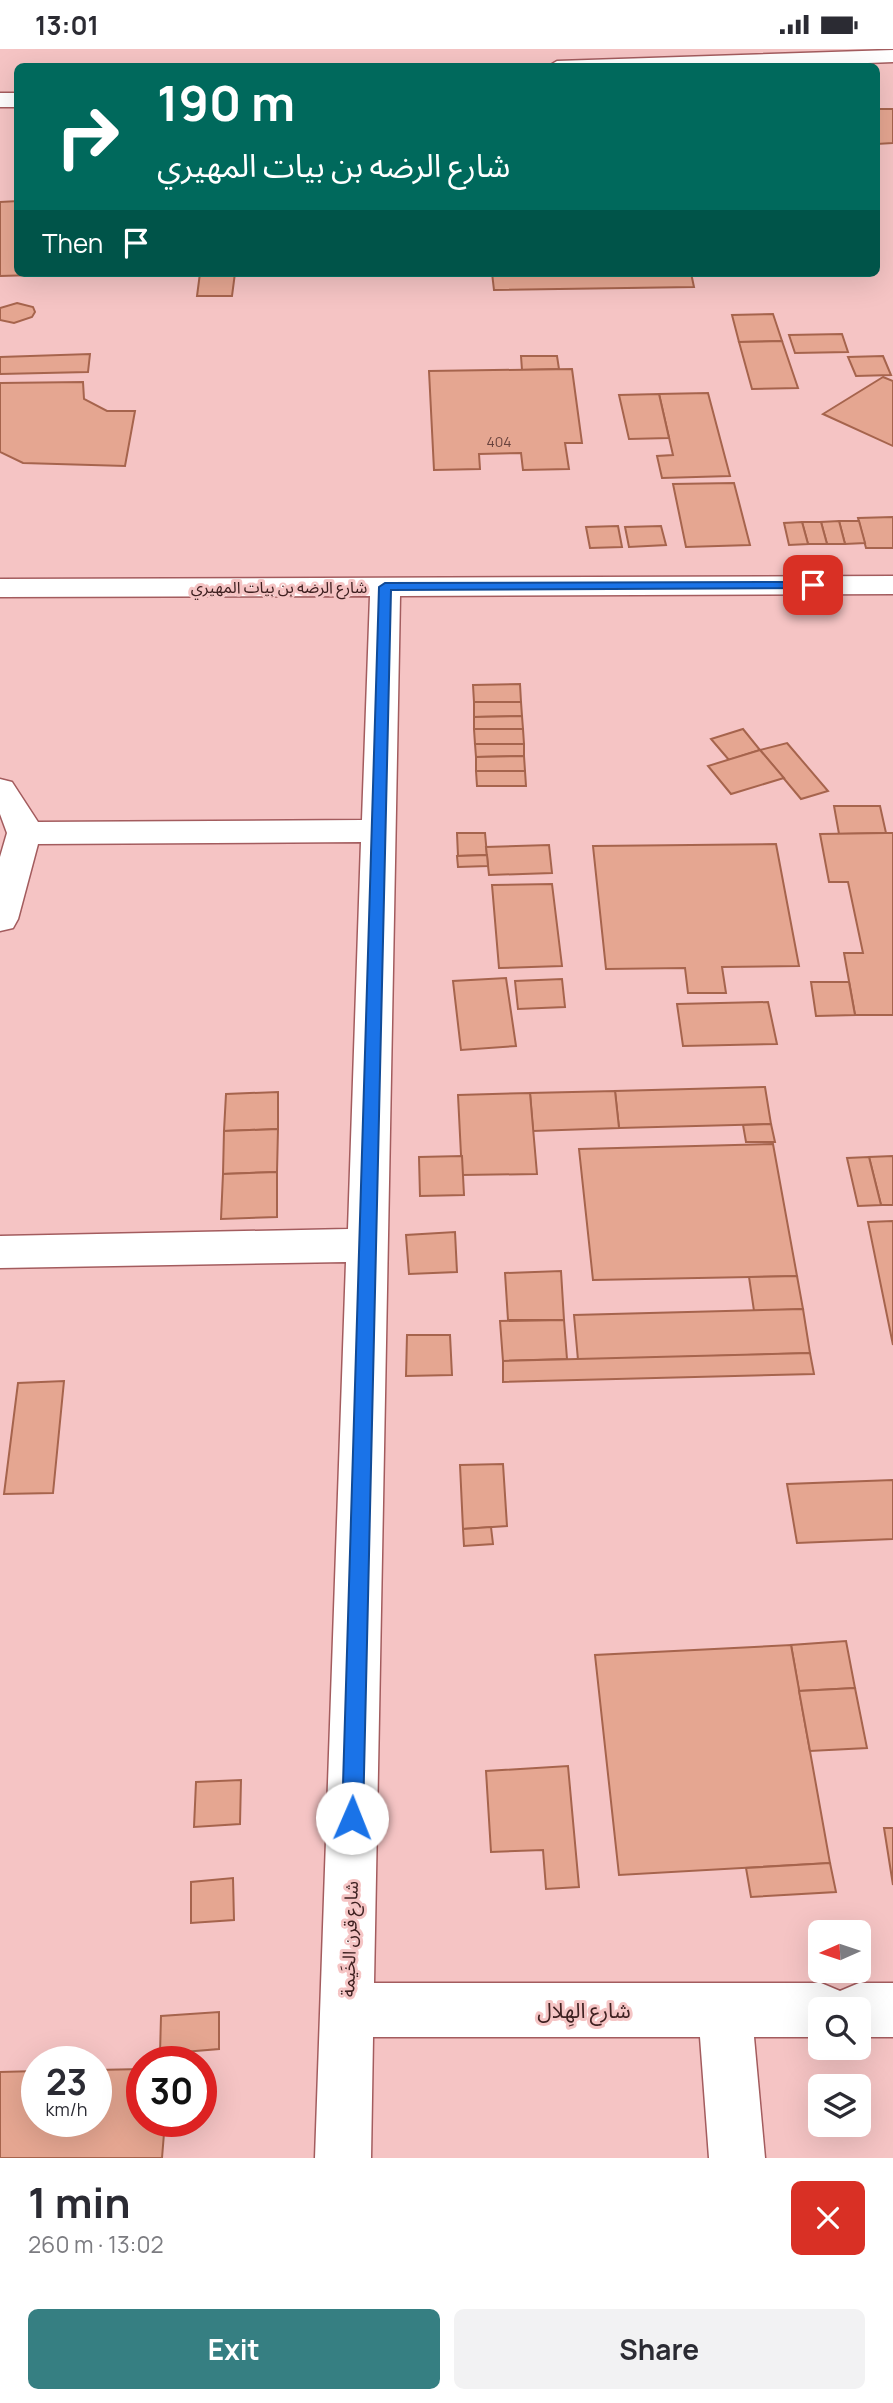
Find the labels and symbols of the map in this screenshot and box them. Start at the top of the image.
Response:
house number: 404 [486,432,512,451]
pin [783,555,843,615]
street label: شارع الرضه بن بيات المهيري [191,576,367,600]
position arrow [315,1781,389,1855]
street label: شارع قرن الخَيمة [335,1881,366,1998]
north arrow [808,1920,872,1983]
street label: شارع الهِلال [537,1996,631,2027]
speed limit sign: 30 [126,2046,217,2137]

